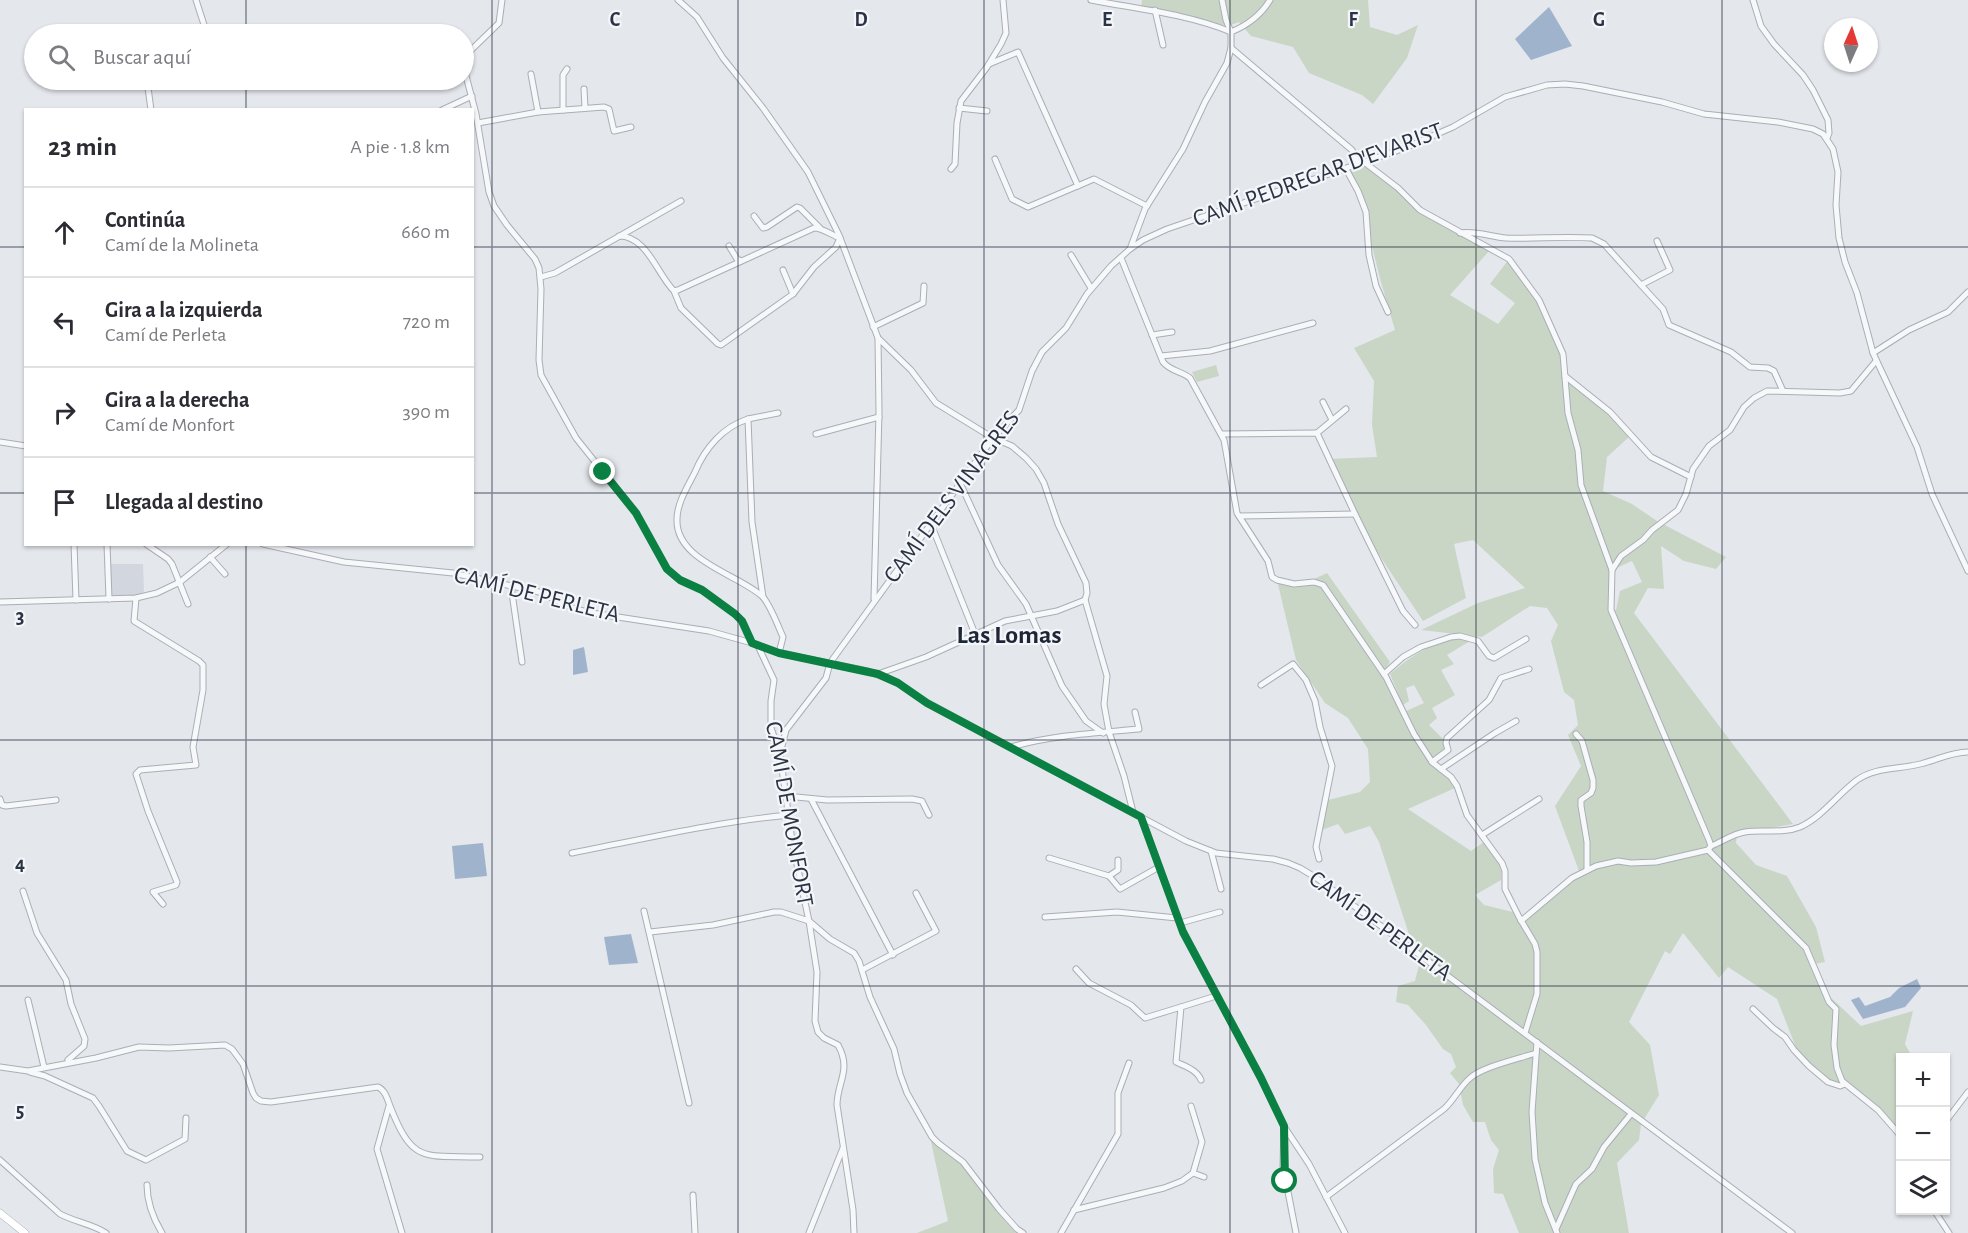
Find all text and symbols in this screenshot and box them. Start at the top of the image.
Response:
text: C [610,10,621,30]
text: D [854,10,868,30]
text: E [1102,10,1112,30]
text: F [1348,10,1358,30]
text: G [1593,10,1605,30]
north arrow [1824,18,1878,72]
search box [24,24,474,90]
icon: search [45,41,78,74]
text: Buscar aquí [93,46,191,68]
street label: CAMÍ PEDREGAR D'EVARIST [1189,117,1446,231]
text: 23 min [48,134,117,160]
text: A pie · 1.8 km [350,137,450,157]
text: Continúa [105,209,185,231]
icon: ahead [48,216,81,249]
text: 660 m [401,222,450,242]
text: Camí de la Molineta [105,235,259,255]
text: Gira a la izquierda [105,299,263,321]
icon: left [48,306,81,339]
text: 720 m [403,312,450,332]
text: Camí de Perleta [105,325,227,345]
text: Gira a la derecha [105,389,250,411]
icon: right [48,396,81,429]
text: 390 m [403,402,450,422]
street label: CAMÍ DELS VINAGRES [878,405,1024,587]
text: Camí de Monfort [105,415,235,435]
route end [589,458,615,484]
icon: arrive [48,486,81,519]
text: Llegada al destino [105,491,263,513]
street label: CAMÍ DE PERLETA [452,561,623,627]
text: 3 [16,607,24,627]
district label: Las Lomas [957,622,1061,648]
street label: CAMÍ DE MONFORT [761,719,819,908]
text: 4 [15,854,25,874]
street label: CAMÍ DE PERLETA [1304,865,1457,986]
map controls [1896,1053,1950,1215]
button: + [1896,1053,1950,1107]
text: 5 [16,1101,24,1121]
button: − [1896,1107,1950,1161]
button: layers [1896,1161,1950,1215]
route start [1271,1167,1297,1193]

